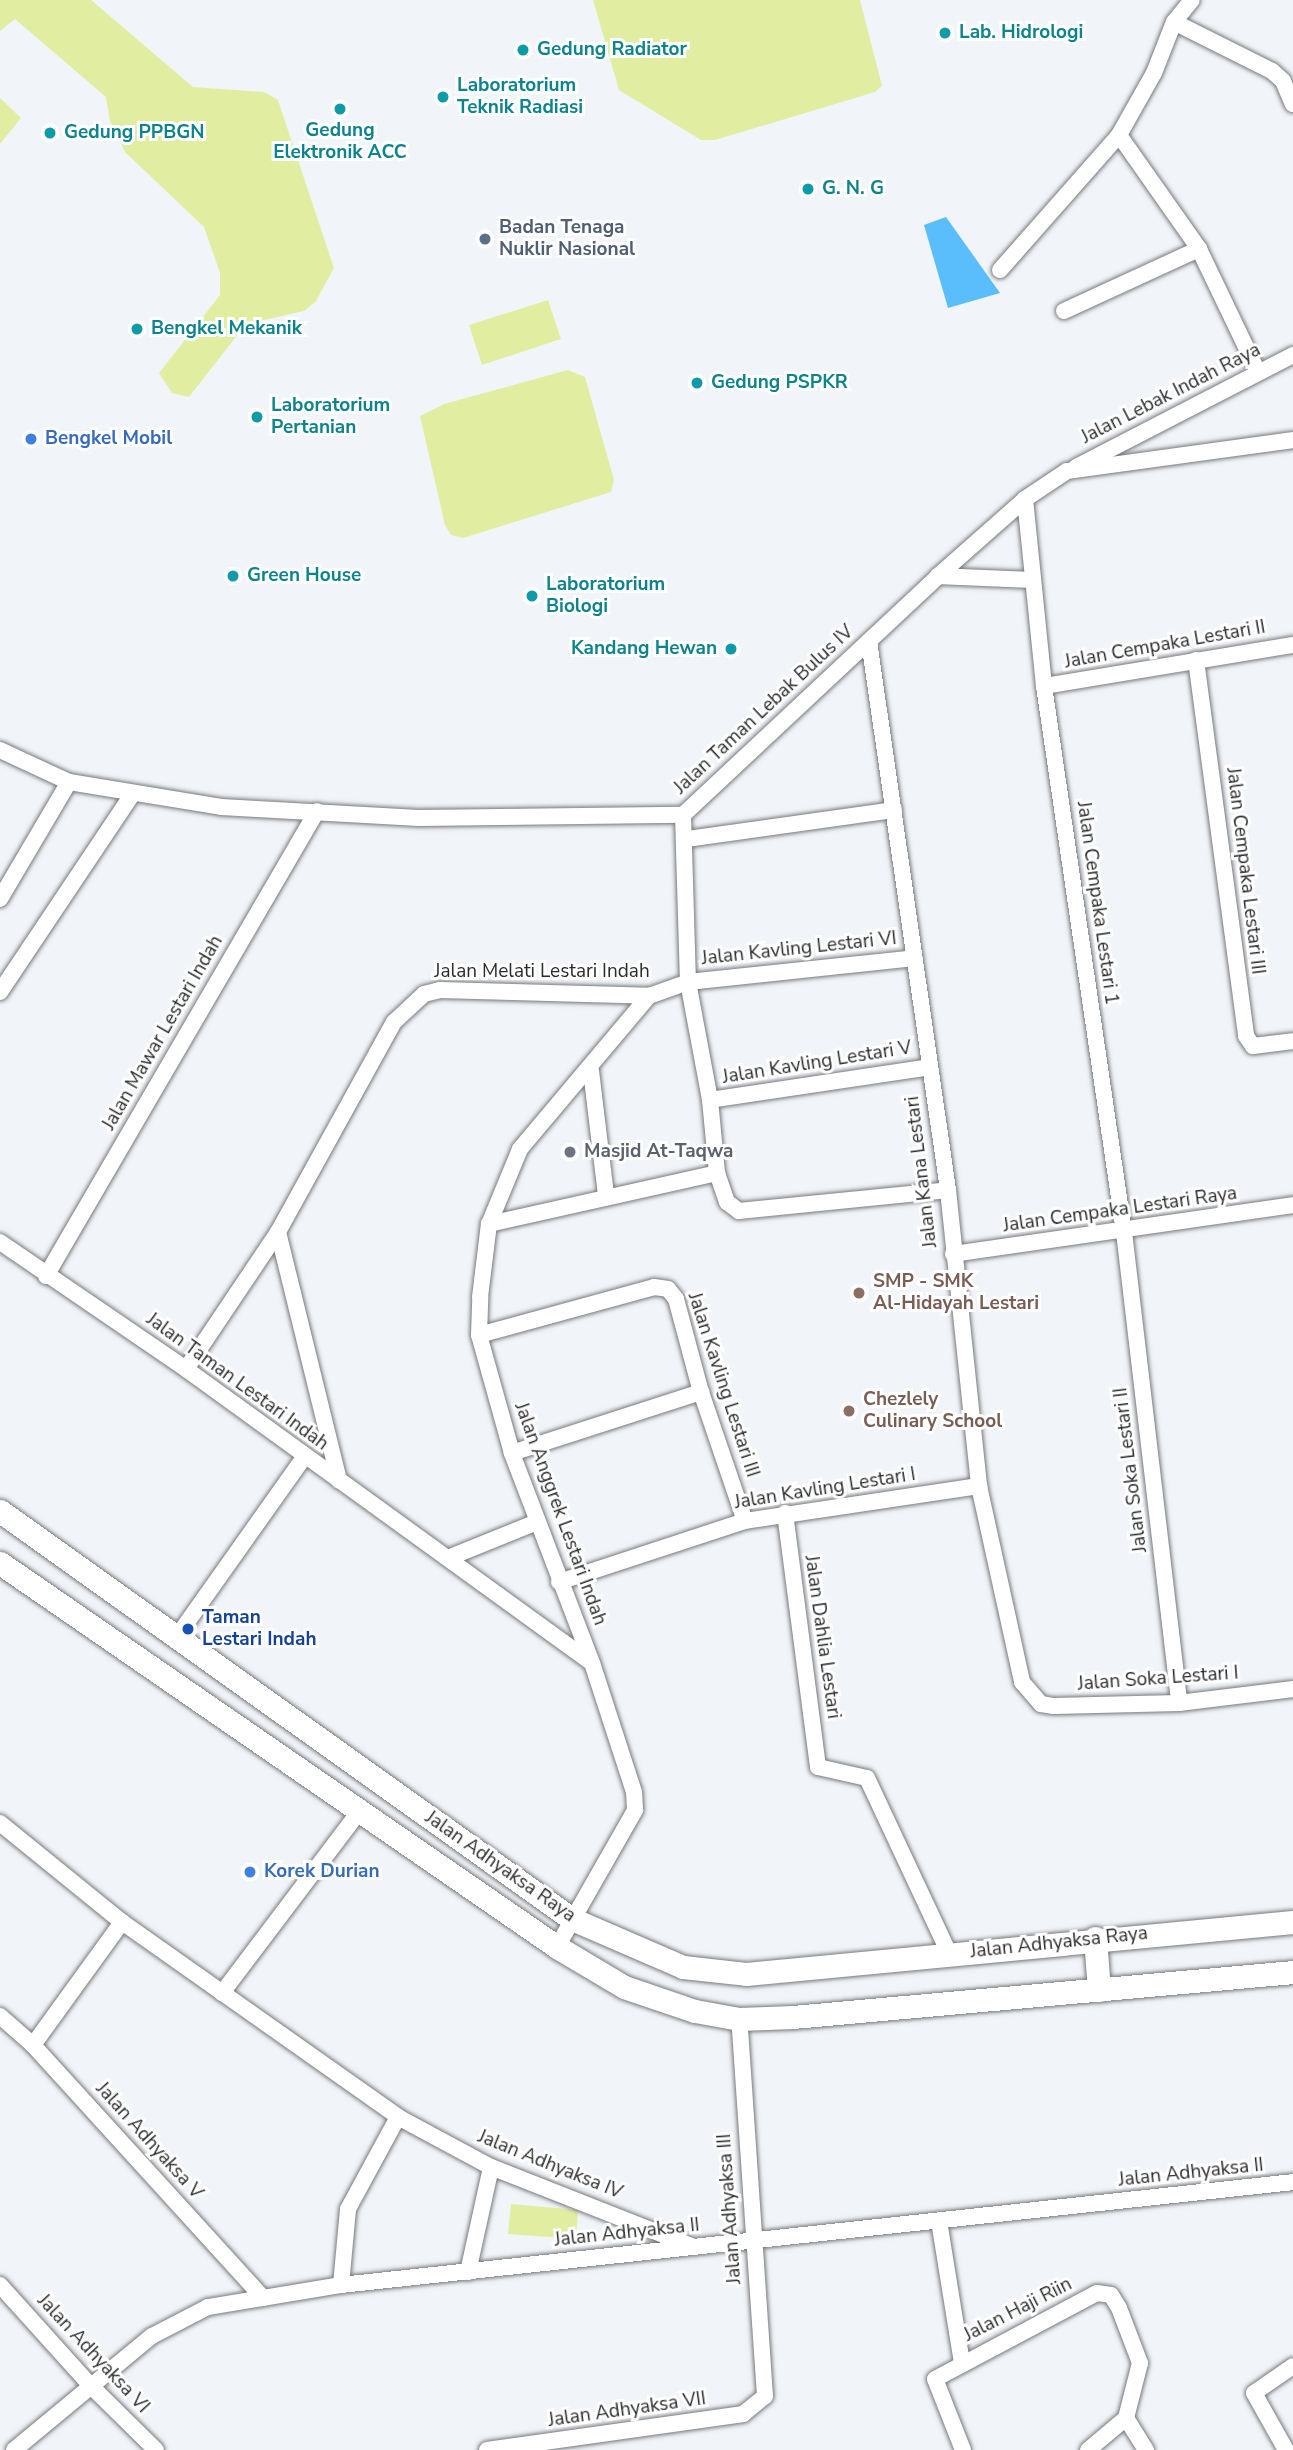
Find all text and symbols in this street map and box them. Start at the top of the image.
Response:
place label: Lab. Hidrologi [959,22,1083,44]
marker: Lab. Hidrologi [937,25,953,41]
place label: Gedung Radiator [537,39,687,61]
marker: Gedung Radiator [515,42,531,58]
place label: Laboratorium Teknik Radiasi [457,75,583,119]
marker: Laboratorium Teknik Radiasi [435,89,451,105]
marker: Gedung Elektronik ACC [332,101,348,117]
place label: Gedung Elektronik ACC [273,120,407,164]
place label: Gedung PPBGN [64,122,204,144]
marker: Gedung PPBGN [42,125,58,141]
place label: G. N. G [822,178,884,200]
marker: G. N. G [800,181,816,197]
place label: Badan Tenaga Nuklir Nasional [499,217,635,261]
marker: Badan Tenaga Nuklir Nasional [477,231,493,247]
place label: Bengkel Mekanik [151,318,302,340]
marker: Bengkel Mekanik [129,321,145,337]
street label: Jalan Lebak Indah Raya [1078,339,1264,449]
place label: Gedung PSPKR [711,372,848,394]
marker: Gedung PSPKR [689,375,705,391]
place label: Laboratorium Pertanian [271,395,390,439]
marker: Laboratorium Pertanian [249,409,265,425]
place label: Bengkel Mobil [45,428,172,450]
marker: Bengkel Mobil [23,431,39,447]
place label: Green House [247,565,361,587]
marker: Green House [225,568,241,584]
place label: Laboratorium Biologi [546,574,665,618]
marker: Laboratorium Biologi [524,588,540,604]
street label: Jalan Cempaka Lestari II [1063,616,1267,674]
street label: Jalan Taman Lebak Bulus IV [669,621,859,799]
place label: Kandang Hewan [571,638,717,660]
marker: Kandang Hewan [723,641,739,657]
street label: Jalan Cempaka Lestari III [1221,766,1269,976]
street label: Jalan Cempaka Lestari 1 [1071,800,1123,1006]
street label: Jalan Kavling Lestari VI [700,927,898,971]
street label: Jalan Mawar Lestari Indah [98,932,228,1134]
street label: Jalan Melati Lestari Indah [434,961,650,983]
street label: Jalan Kavling Lestari V [721,1037,913,1089]
street label: Jalan Kana Lestari [901,1095,943,1249]
place label: Masjid At-Taqwa [584,1141,733,1163]
marker: Masjid At-Taqwa [562,1144,578,1160]
street label: Jalan Cempaka Lestari Raya [1002,1182,1238,1238]
place label: SMP - SMK Al-Hidayah Lestari [873,1271,1039,1315]
marker: SMP - SMK Al-Hidayah Lestari [851,1285,867,1301]
street label: Jalan Kavling Lestari III [682,1290,764,1480]
street label: Jalan Taman Lestari Indah [142,1308,332,1456]
street label: Jalan Soka Lestari II [1110,1386,1152,1554]
place label: Chezlely Culinary School [863,1389,1002,1433]
street label: Jalan Anggrek Lestari Indah [509,1399,611,1629]
marker: Chezlely Culinary School [841,1403,857,1419]
street label: Jalan Kavling Lestari I [733,1463,917,1515]
street label: Jalan Dahlia Lestari [799,1554,845,1720]
place label: Taman Lestari Indah [202,1607,317,1651]
marker: Taman Lestari Indah [180,1621,196,1637]
street label: Jalan Soka Lestari I [1077,1662,1239,1696]
street label: Jalan Adhyaksa Raya [420,1806,580,1928]
place label: Korek Durian [264,1861,380,1883]
marker: Korek Durian [242,1864,258,1880]
street label: Jalan Adhyaksa Raya [969,1922,1149,1964]
street label: Jalan Adhyaksa V [91,2078,207,2204]
street label: Jalan Adhyaksa IV [474,2126,626,2204]
street label: Jalan Adhyaksa III [713,2133,747,2285]
street label: Jalan Adhyaksa II [1117,2154,1265,2192]
street label: Jalan Adhyaksa II [553,2214,701,2252]
street label: Jalan Haji Riin [960,2273,1076,2347]
street label: Jalan Adhyaksa VI [32,2290,154,2418]
street label: Jalan Adhyaksa VII [547,2388,707,2432]

